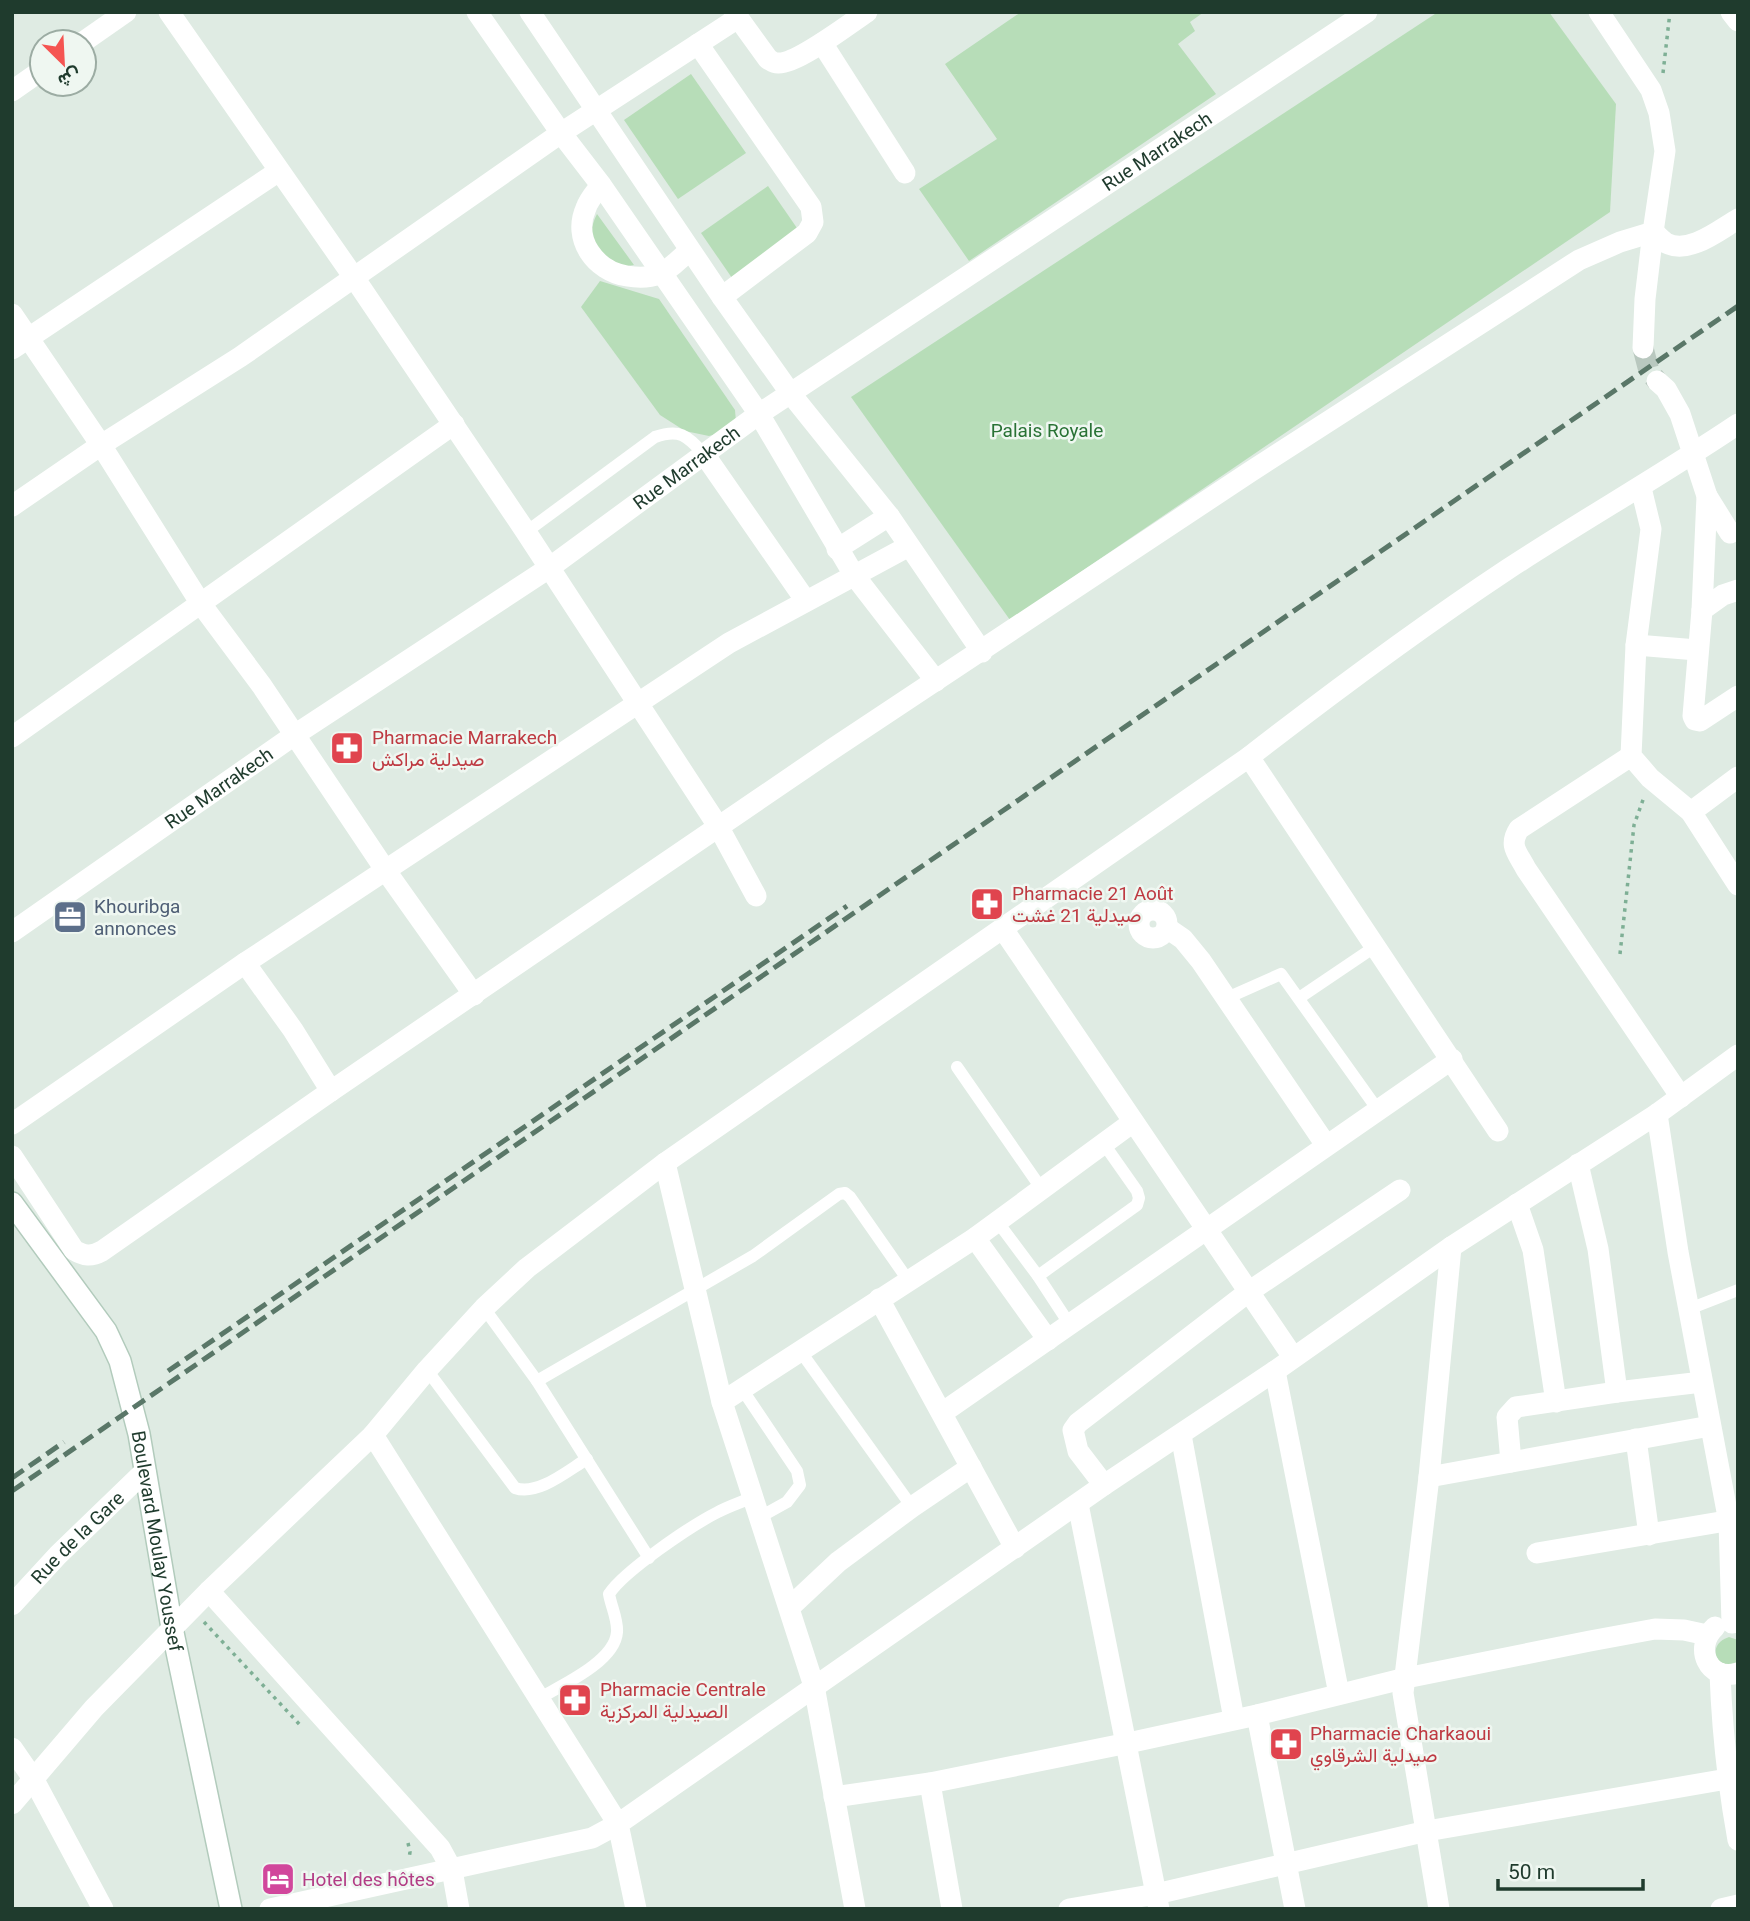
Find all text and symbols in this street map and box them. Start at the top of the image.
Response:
north arrow [28,28,98,98]
text: ش [54,63,85,93]
street label: Rue Marrakech [1097,106,1216,196]
park label: Palais Royale [991,419,1103,442]
street label: Rue Marrakech [628,421,744,514]
place label: Pharmacie Marrakech صيدلية مراكش [372,726,557,771]
pharmacy icon: Pharmacie Marrakech صيدلية مراكش [328,729,366,767]
street label: Rue Marrakech [160,742,277,834]
place label: Pharmacie 21 Août صيدلية 21 غشت [1012,882,1173,927]
pharmacy icon: Pharmacie 21 Août صيدلية 21 غشت [968,885,1006,923]
place label: Khouribga annonces [94,895,180,940]
office icon: Khouribga annonces [51,898,89,936]
street label: Boulevard Moulay Youssef [127,1429,188,1654]
street label: Rue de la Gare [26,1486,129,1588]
place label: Pharmacie Centrale الصيدلية المركزية [600,1678,766,1723]
pharmacy icon: Pharmacie Centrale الصيدلية المركزية [556,1681,594,1719]
place label: Pharmacie Charkaoui صيدلية الشرقاوي [1310,1722,1491,1771]
pharmacy icon: Pharmacie Charkaoui صيدلية الشرقاوي [1267,1725,1305,1763]
scale bar [1498,1848,1643,1892]
hotel icon: Hotel des hôtes [259,1860,297,1898]
text: 50 m [1508,1860,1555,1884]
place label: Hotel des hôtes [302,1868,435,1891]

